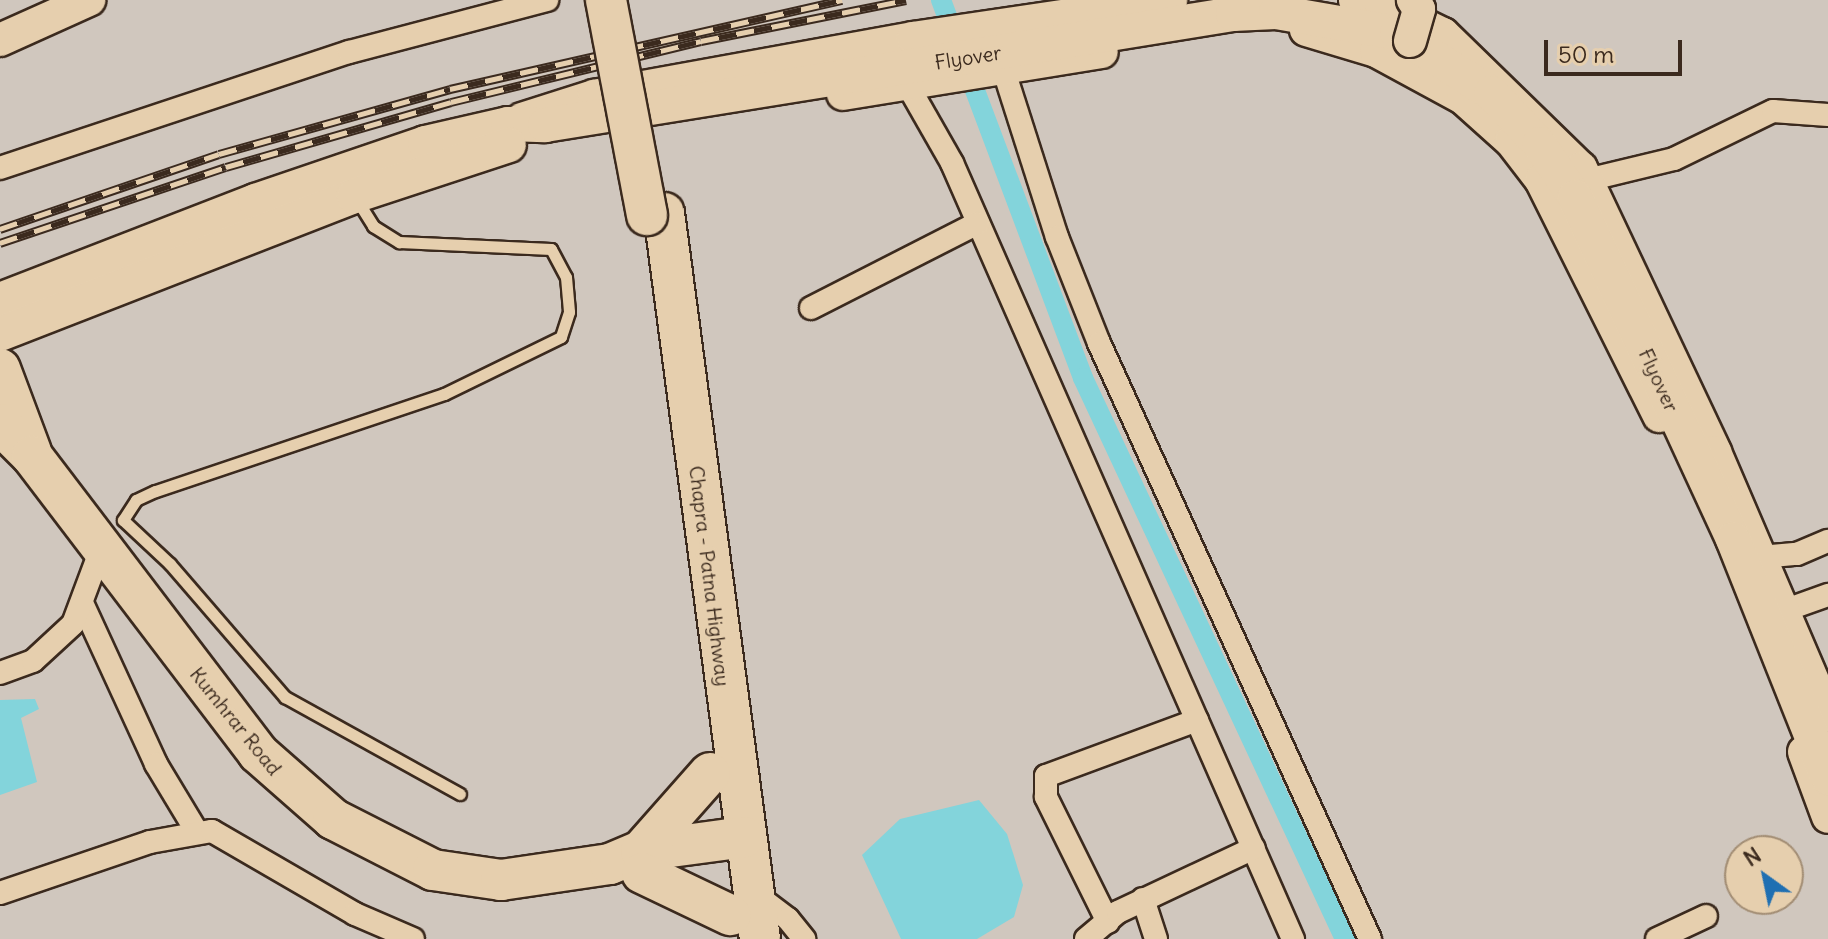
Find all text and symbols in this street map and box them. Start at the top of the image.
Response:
scale bar [1548,24,1686,74]
text: 50 m [1558,39,1614,69]
street label: Flyover [933,40,1003,74]
street label: Flyover [1634,345,1684,415]
street label: Chapra - Patna Highway [685,464,735,688]
street label: Kumhrar Road [185,662,287,780]
north arrow [1724,835,1804,915]
text: N [1738,841,1766,872]

